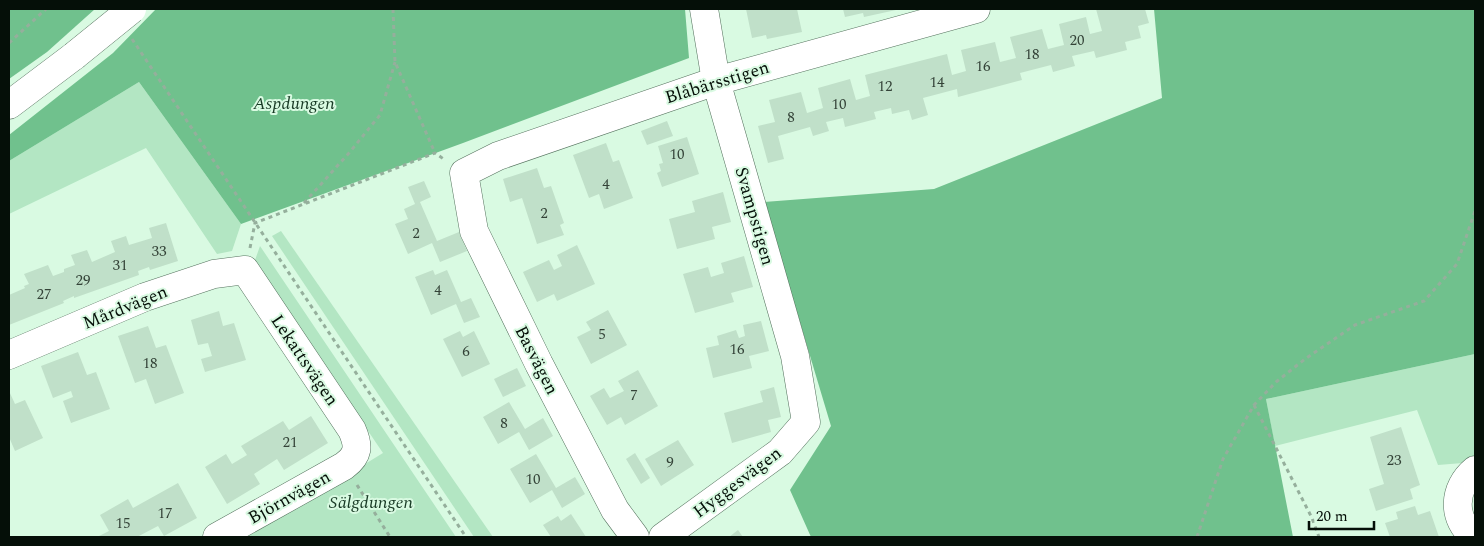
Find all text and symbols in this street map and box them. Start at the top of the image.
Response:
house number: 20 [1069,29,1085,52]
house number: 18 [1024,43,1040,66]
street label: Blåbärsstigen [662,54,773,111]
house number: 16 [975,55,991,78]
house number: 14 [929,71,945,94]
house number: 12 [877,75,893,98]
park label: Aspdungen [252,90,335,117]
house number: 10 [831,93,847,116]
house number: 8 [787,106,795,129]
house number: 10 [669,143,685,166]
street label: Svampstigen [728,164,781,269]
house number: 4 [602,173,610,196]
house number: 2 [540,202,548,225]
house number: 2 [412,222,420,245]
house number: 33 [151,240,167,263]
house number: 31 [112,254,128,277]
house number: 29 [75,269,91,292]
street label: Mårdvägen [79,278,172,337]
house number: 4 [434,279,442,302]
house number: 27 [36,283,52,306]
street label: Lekattsvägen [264,309,345,412]
street label: Basvägen [508,321,566,400]
house number: 5 [598,323,606,346]
house number: 16 [729,338,745,361]
house number: 6 [462,340,470,363]
house number: 18 [142,352,158,375]
house number: 7 [630,384,638,407]
house number: 8 [500,412,508,435]
house number: 21 [282,431,298,454]
street label: Hyggesvägen [687,440,787,525]
house number: 23 [1386,449,1402,472]
house number: 9 [666,451,674,474]
street label: Björnvägen [243,464,336,531]
house number: 10 [525,468,541,491]
park label: Sälgdungen [329,489,413,516]
scale bar [1309,498,1374,530]
house number: 17 [157,502,173,525]
text: 20 m [1316,505,1348,528]
house number: 15 [115,512,131,535]

